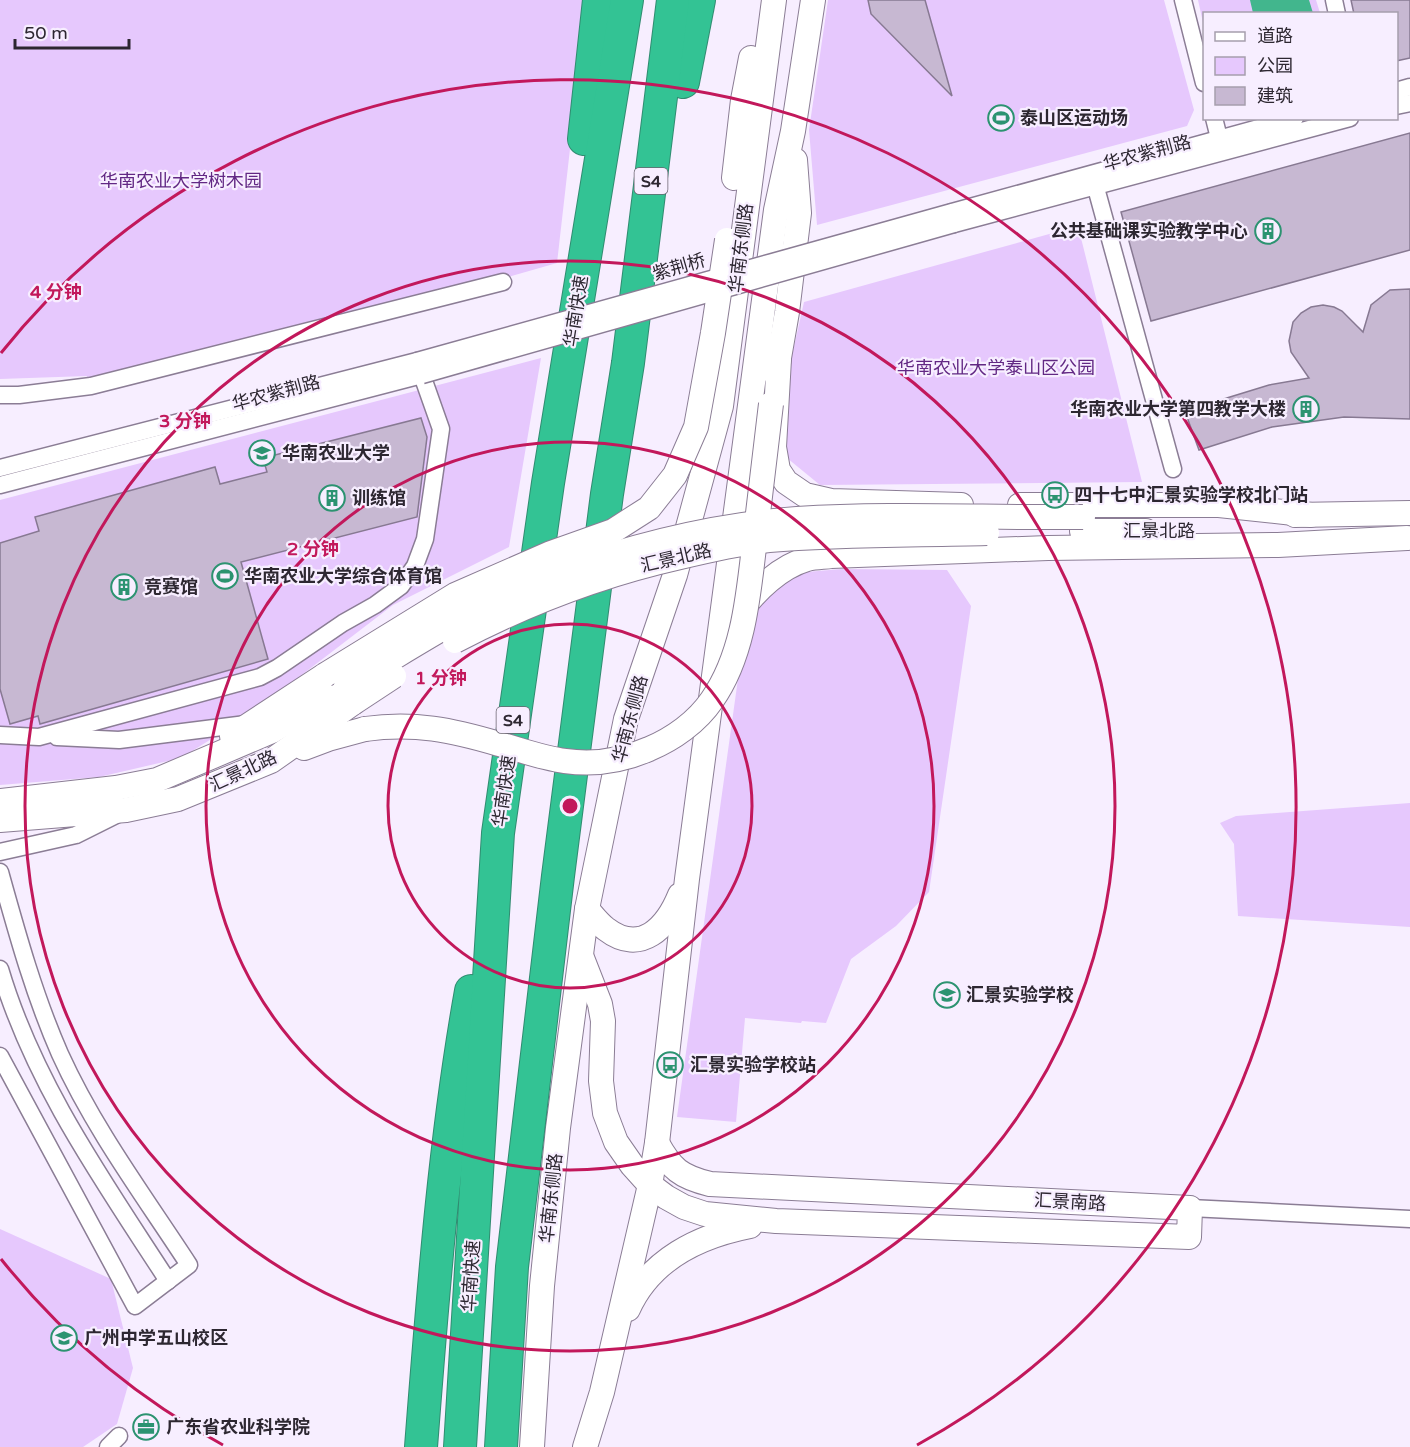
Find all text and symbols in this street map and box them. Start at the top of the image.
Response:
scale bar [15,12,129,50]
legend [1203,12,1398,120]
text: 50 m [24,22,68,44]
text: 道路 [1257,25,1293,47]
text: 公园 [1257,55,1293,77]
text: 建筑 [1257,85,1293,107]
sports icon: 泰山区运动场 [986,103,1016,133]
place label: 泰山区运动场 [1020,107,1128,129]
street label: 华农紫荆路 [1101,131,1193,175]
road number: S4 [634,168,668,194]
park label: 华南农业大学树木园 [100,170,262,192]
street label: 华南东侧路 [725,202,757,294]
building icon: 公共基础课实验教学中心 [1253,216,1283,246]
place label: 公共基础课实验教学中心 [1050,220,1248,242]
street label: 紫荆桥 [650,249,708,285]
street label: 华南快速 [560,274,592,348]
text: 4 分钟 [30,281,82,303]
park label: 华南农业大学泰山区公园 [897,357,1095,379]
street label: 华农紫荆路 [230,371,322,415]
building icon: 华南农业大学第四教学大楼 [1291,394,1321,424]
place label: 华南农业大学第四教学大楼 [1070,398,1286,420]
text: 3 分钟 [159,410,211,432]
school or university icon: 华南农业大学 [247,438,277,468]
place label: 华南农业大学 [282,442,390,464]
bus stop icon: 四十七中汇景实验学校北门站 [1040,480,1070,510]
building icon: 训练馆 [317,483,347,513]
place label: 四十七中汇景实验学校北门站 [1074,484,1308,506]
place label: 训练馆 [352,487,406,509]
street label: 汇景北路 [1123,520,1195,542]
text: 2 分钟 [287,538,339,560]
street label: 汇景北路 [638,539,714,577]
sports icon: 华南农业大学综合体育馆 [210,561,240,591]
place label: 华南农业大学综合体育馆 [244,565,442,587]
building icon: 竞赛馆 [109,572,139,602]
place label: 竞赛馆 [144,576,198,598]
text: 1 分钟 [415,667,467,689]
street label: 华南东侧路 [608,673,652,765]
road number: S4 [496,707,530,733]
street label: 汇景北路 [206,746,280,796]
street label: 华南快速 [488,754,520,828]
centre of rings [560,796,580,816]
school or university icon: 汇景实验学校 [932,980,962,1010]
place label: 汇景实验学校 [966,984,1074,1006]
bus stop icon: 汇景实验学校站 [655,1050,685,1080]
place label: 汇景实验学校站 [690,1054,816,1076]
street label: 华南东侧路 [535,1152,567,1244]
street label: 汇景南路 [1033,1189,1107,1215]
street label: 华南快速 [458,1239,484,1313]
school or university icon: 广州中学五山校区 [49,1323,79,1353]
place label: 广州中学五山校区 [84,1327,228,1349]
office icon: 广东省农业科学院 [131,1412,161,1442]
place label: 广东省农业科学院 [166,1416,310,1438]

